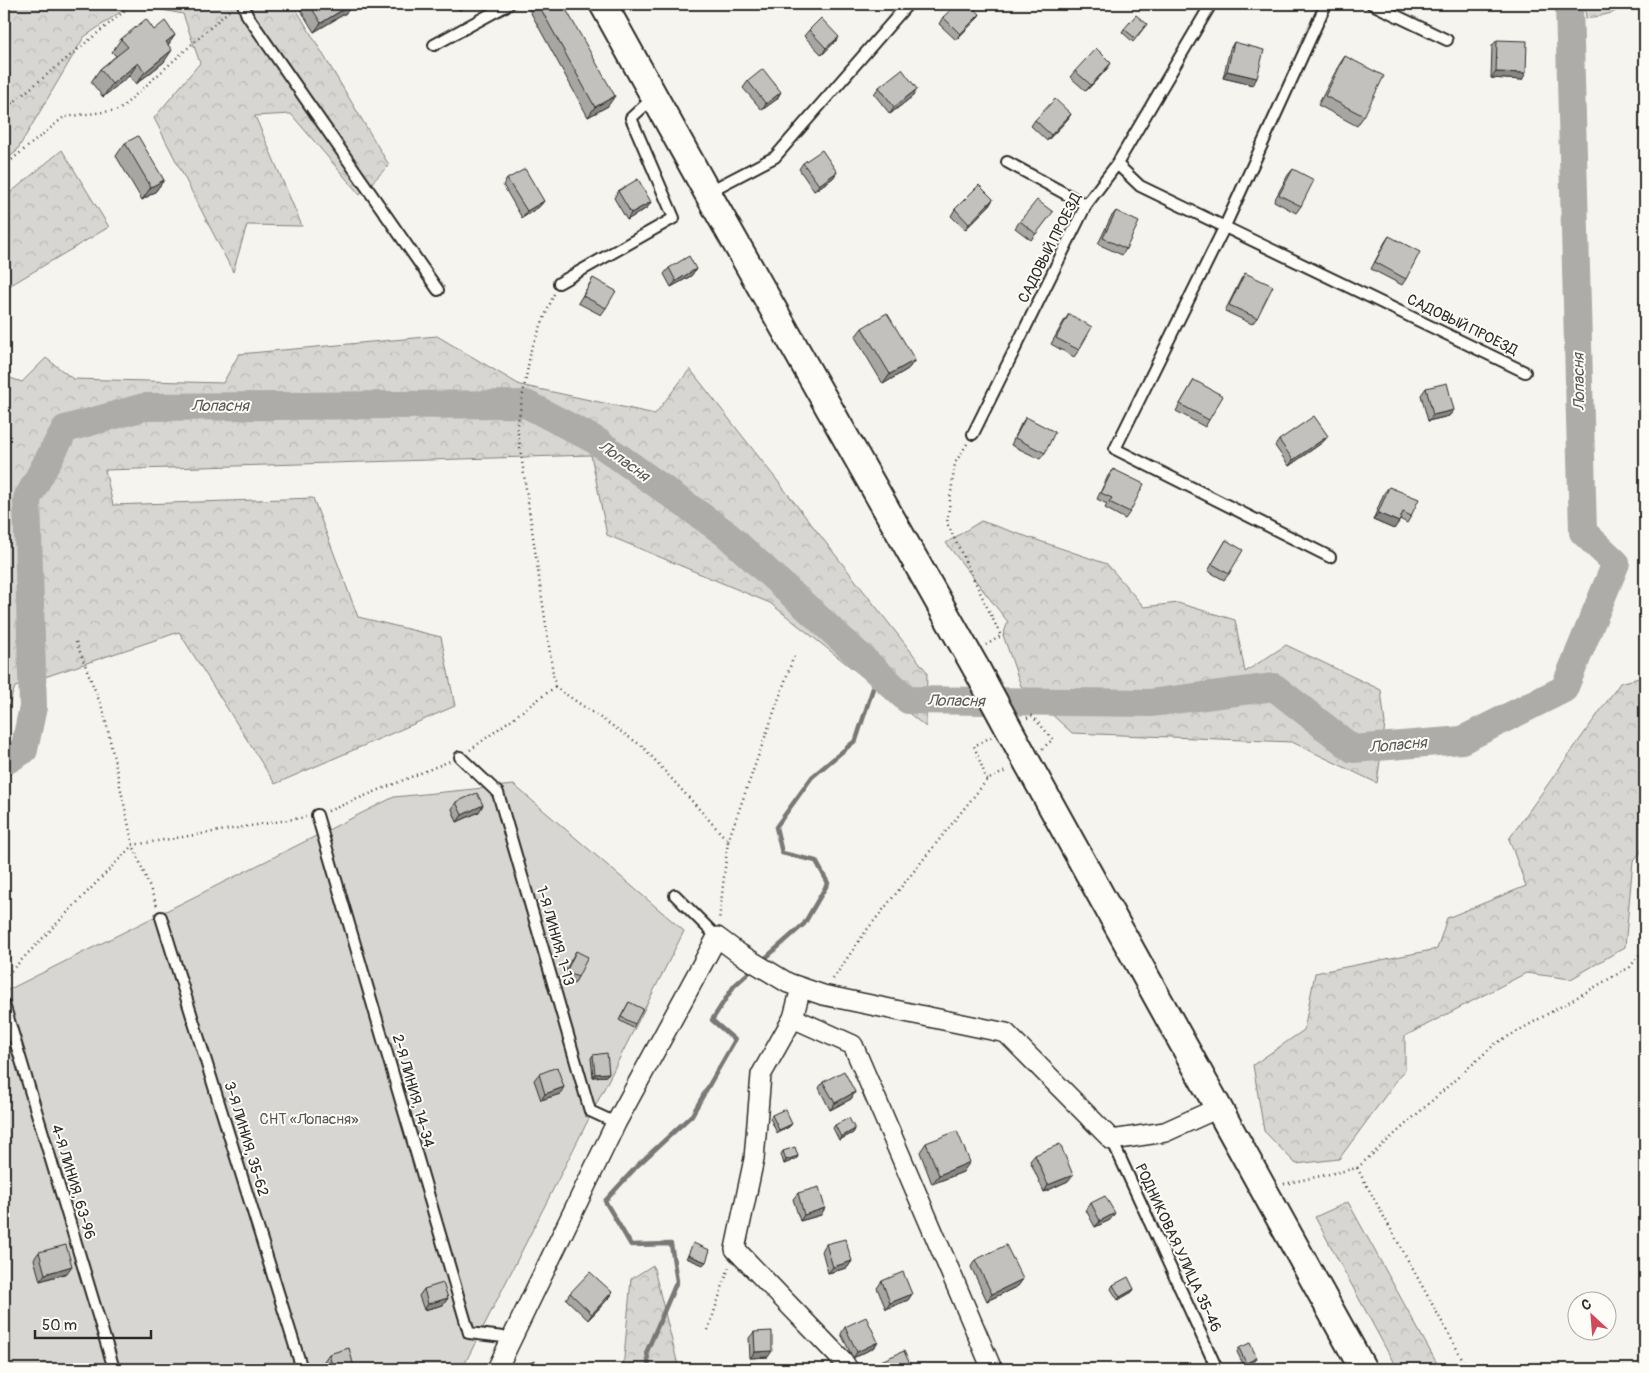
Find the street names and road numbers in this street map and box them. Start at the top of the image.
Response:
street label: САДОВЫЙ ПРОЕЗД [1014,189,1086,306]
street label: САДОВЫЙ ПРОЕЗД [1404,290,1521,360]
street label: 1-Я ЛИНИЯ, 1-13 [532,884,578,988]
street label: 2-Я ЛИНИЯ, 14-34 [388,1032,438,1150]
street label: 3-Я ЛИНИЯ, 35-62 [220,1079,272,1199]
street label: 4-Я ЛИНИЯ, 63-96 [46,1122,100,1242]
street label: РОДНИКОВАЯ УЛИЦА 35-46 [1131,1161,1225,1335]

